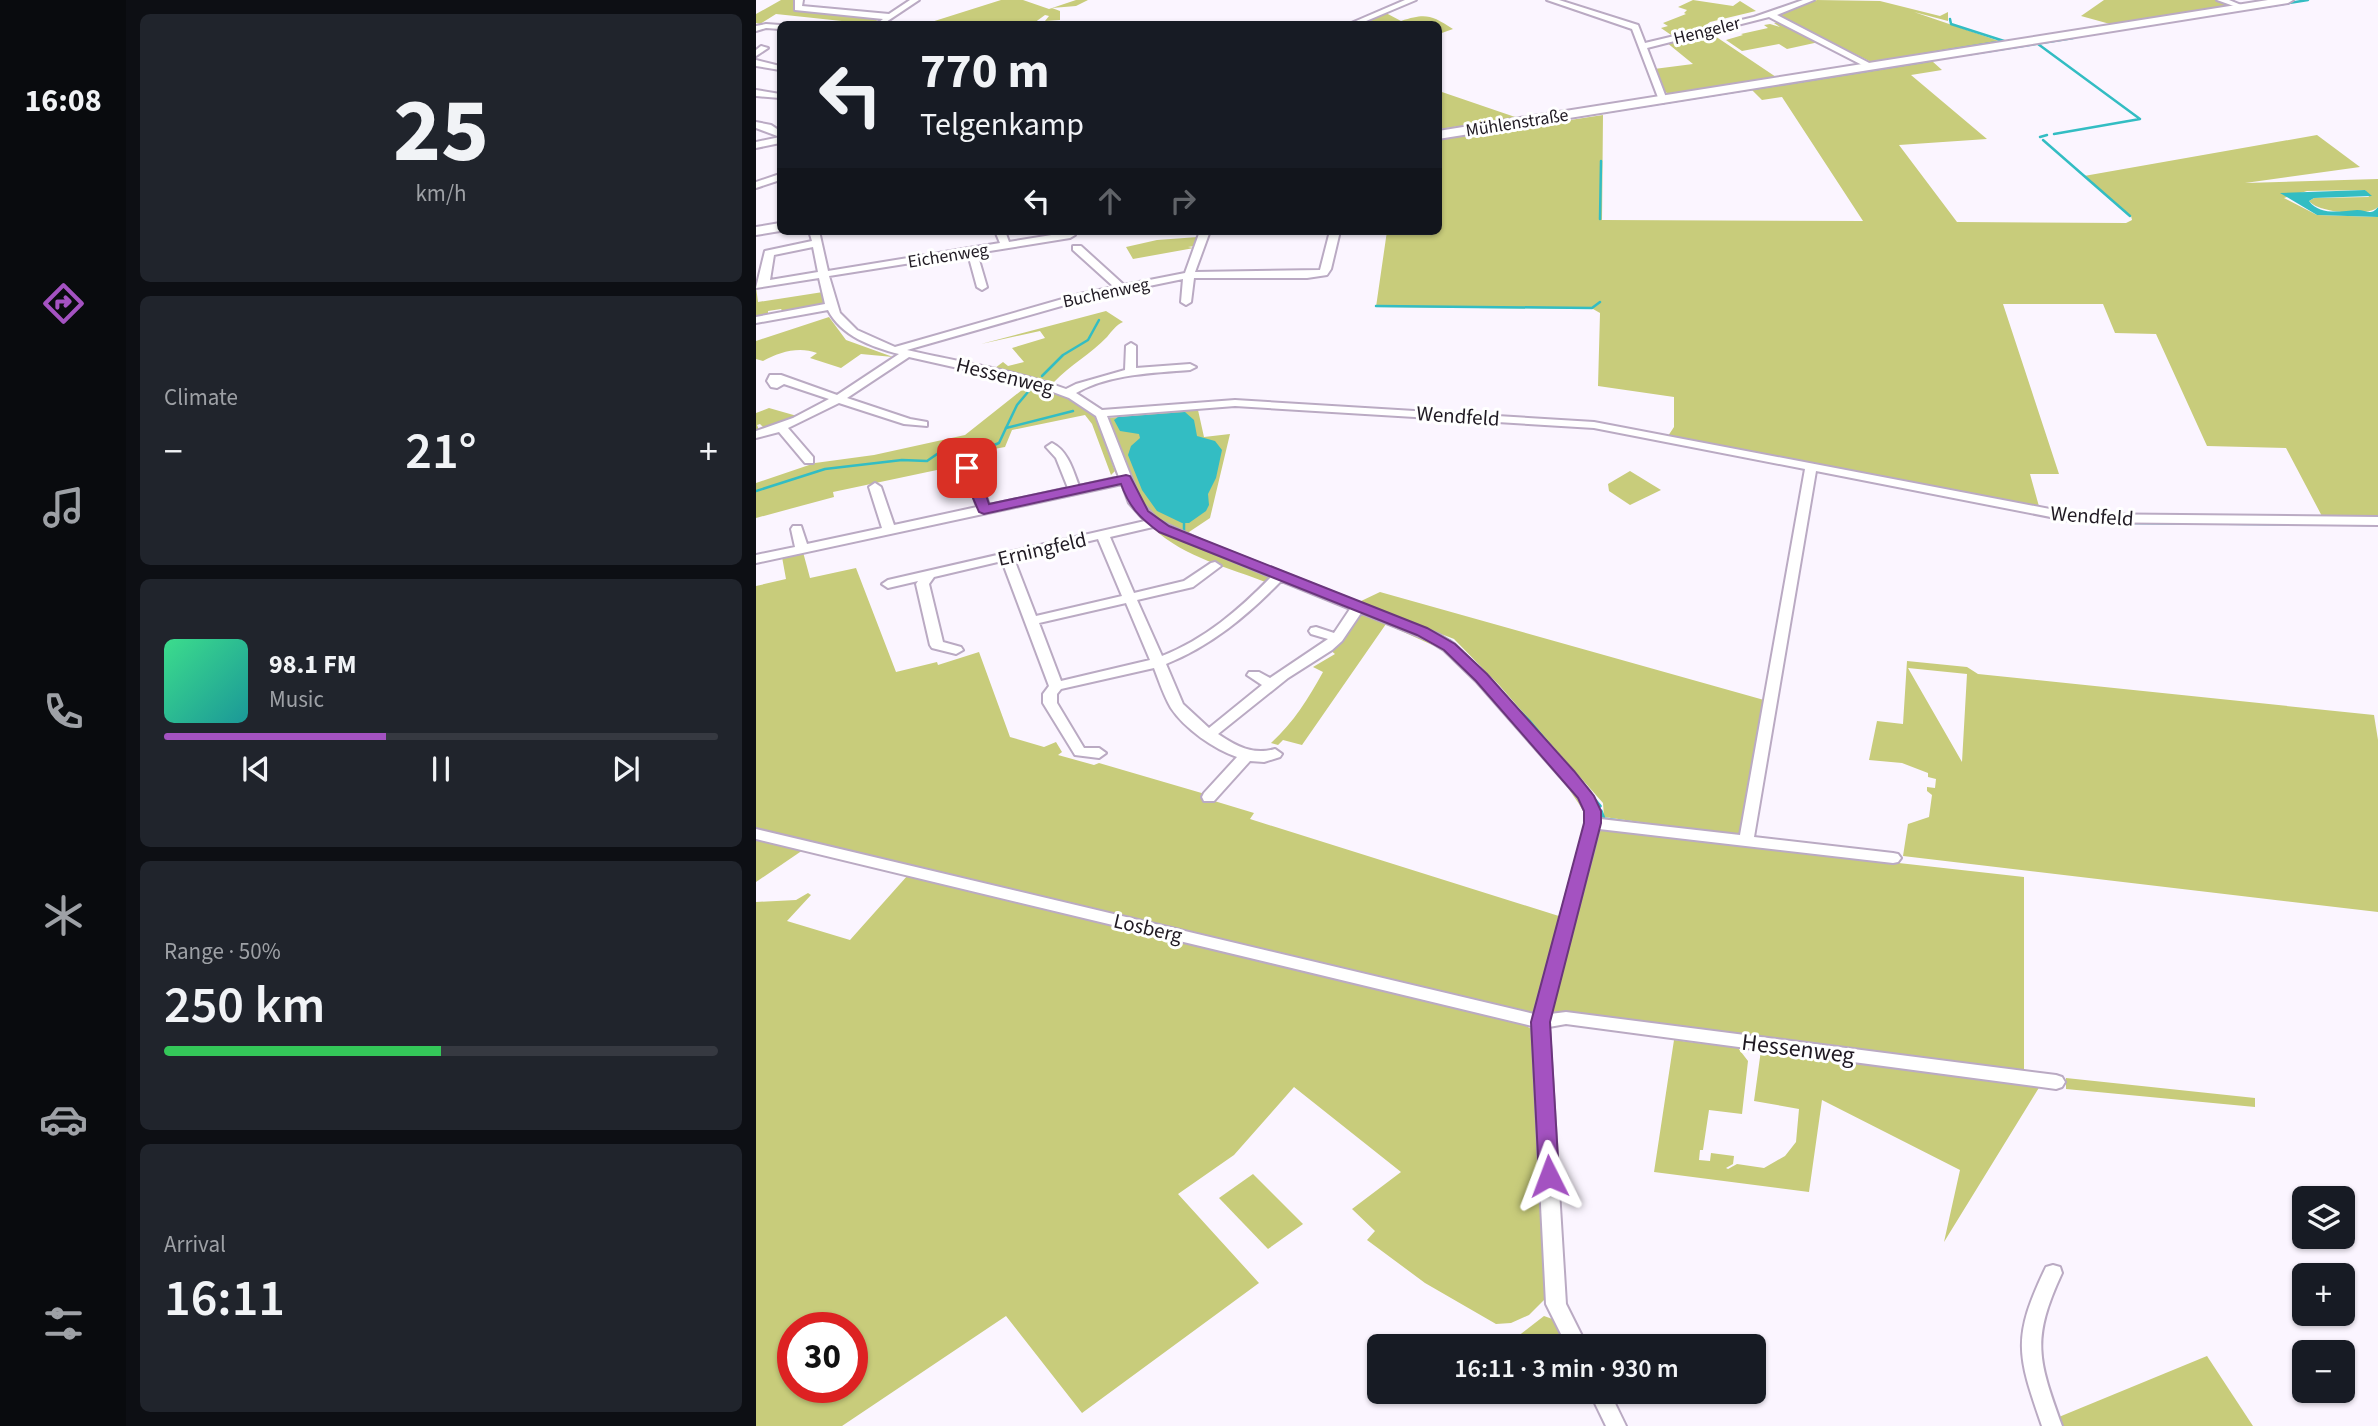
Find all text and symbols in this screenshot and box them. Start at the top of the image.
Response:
street label: Hengeler [1671,10,1744,51]
text: 770 m [920,37,1049,107]
icon: left [805,49,896,140]
text: 25 [393,67,489,196]
text: 16:08 [24,78,102,124]
text: Telgenkamp [920,102,1084,148]
street label: Mühlenstraße [1464,103,1570,143]
text: km/h [415,177,467,210]
icon: left [1018,182,1056,220]
icon: ahead [1091,182,1129,220]
icon: right [1164,182,1202,220]
street label: Eichenweg [906,237,990,275]
street label: Buchenweg [1060,272,1152,314]
icon: directions [39,279,88,328]
street label: Hessenweg [953,349,1057,403]
text: Climate [164,381,238,414]
street label: Wendfeld [1415,398,1501,434]
text: 21° [405,415,477,489]
text: − [164,425,183,479]
text: + [699,425,718,479]
pin [937,438,997,498]
icon: arrive [948,449,986,487]
icon: music [39,483,88,532]
street label: Wendfeld [2049,498,2135,534]
street label: Erningfeld [995,524,1089,574]
text: 98.1 FM [269,646,357,683]
text: Music [269,683,324,716]
icon: phone [39,687,88,736]
icon: previous [237,750,275,788]
icon: pause [422,750,460,788]
icon: next [607,750,645,788]
icon: climate [39,891,88,940]
street label: Losberg [1111,906,1186,951]
text: Range · 50% [164,935,281,968]
text: 250 km [164,969,325,1043]
street label: Hessenweg [1739,1025,1857,1073]
icon: car [39,1095,88,1144]
position arrow [1512,1139,1586,1213]
map controls [2292,1186,2355,1403]
button: layers [2292,1186,2355,1249]
text: Arrival [164,1228,226,1261]
text: 16:11 [164,1262,285,1336]
button: + [2292,1263,2355,1326]
icon: filters [39,1299,88,1348]
speed limit sign: 30 [777,1312,868,1403]
button: − [2292,1340,2355,1403]
text: 16:11 · 3 min · 930 m [1454,1350,1679,1387]

